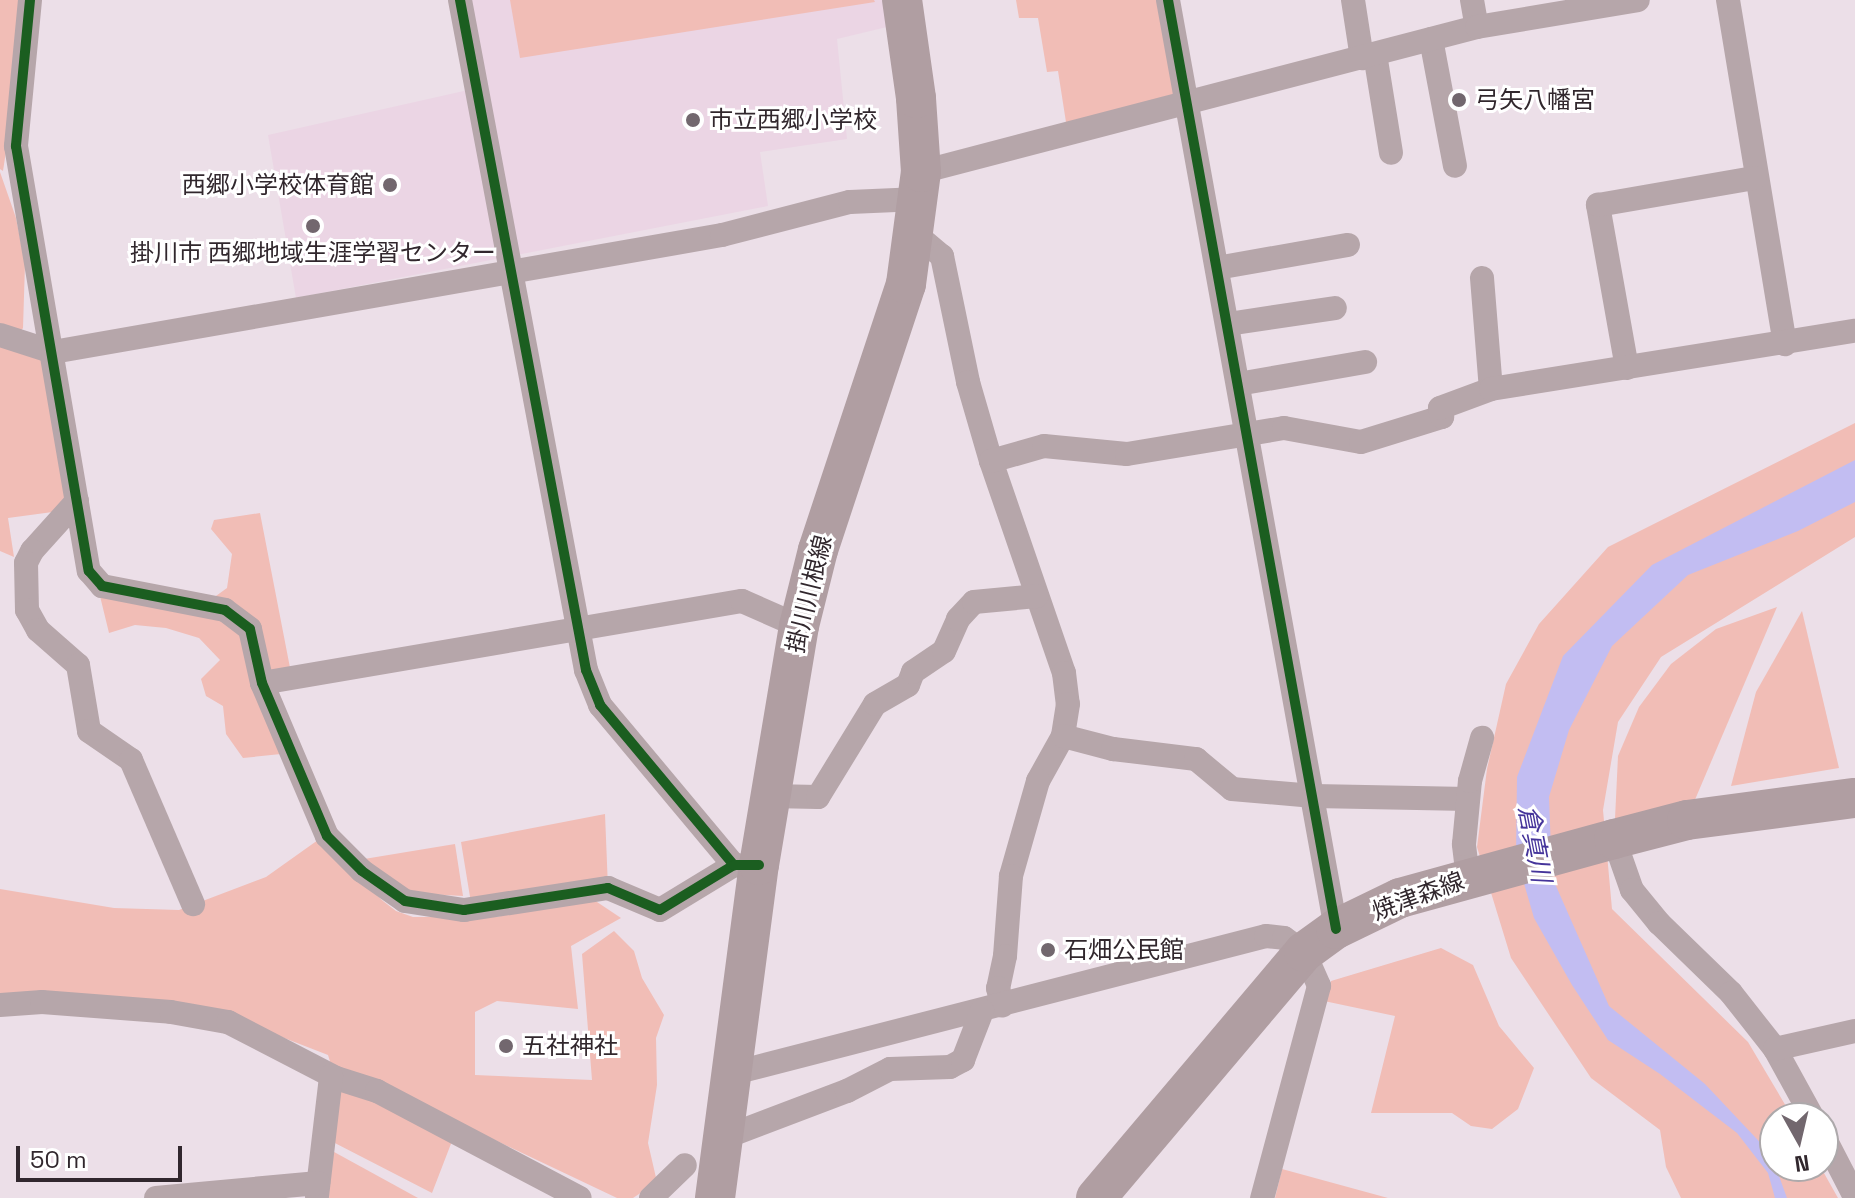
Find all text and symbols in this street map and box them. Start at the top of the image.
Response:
place label: 弓矢八幡宮 [1475,86,1595,114]
marker: 弓矢八幡宮 [1450,91,1468,109]
place label: 市立西郷小学校 [709,106,877,134]
marker: 市立西郷小学校 [684,111,702,129]
place label: 西郷小学校体育館 [182,171,374,199]
marker: 西郷小学校体育館 [381,176,399,194]
marker: 掛川市 西郷地域生涯学習センター [304,217,322,235]
place label: 掛川市 西郷地域生涯学習センター [130,239,496,267]
street label: 掛川川根線 [781,532,837,656]
water label: 倉真川 [1511,803,1557,885]
street label: 焼津森線 [1368,866,1468,926]
place label: 石畑公民館 [1064,936,1184,964]
marker: 石畑公民館 [1039,941,1057,959]
place label: 五社神社 [522,1032,618,1060]
marker: 五社神社 [497,1037,515,1055]
north arrow [1759,1102,1839,1182]
scale bar [20,1130,186,1180]
text: 50 m [30,1144,87,1175]
text: N [1793,1149,1811,1179]

